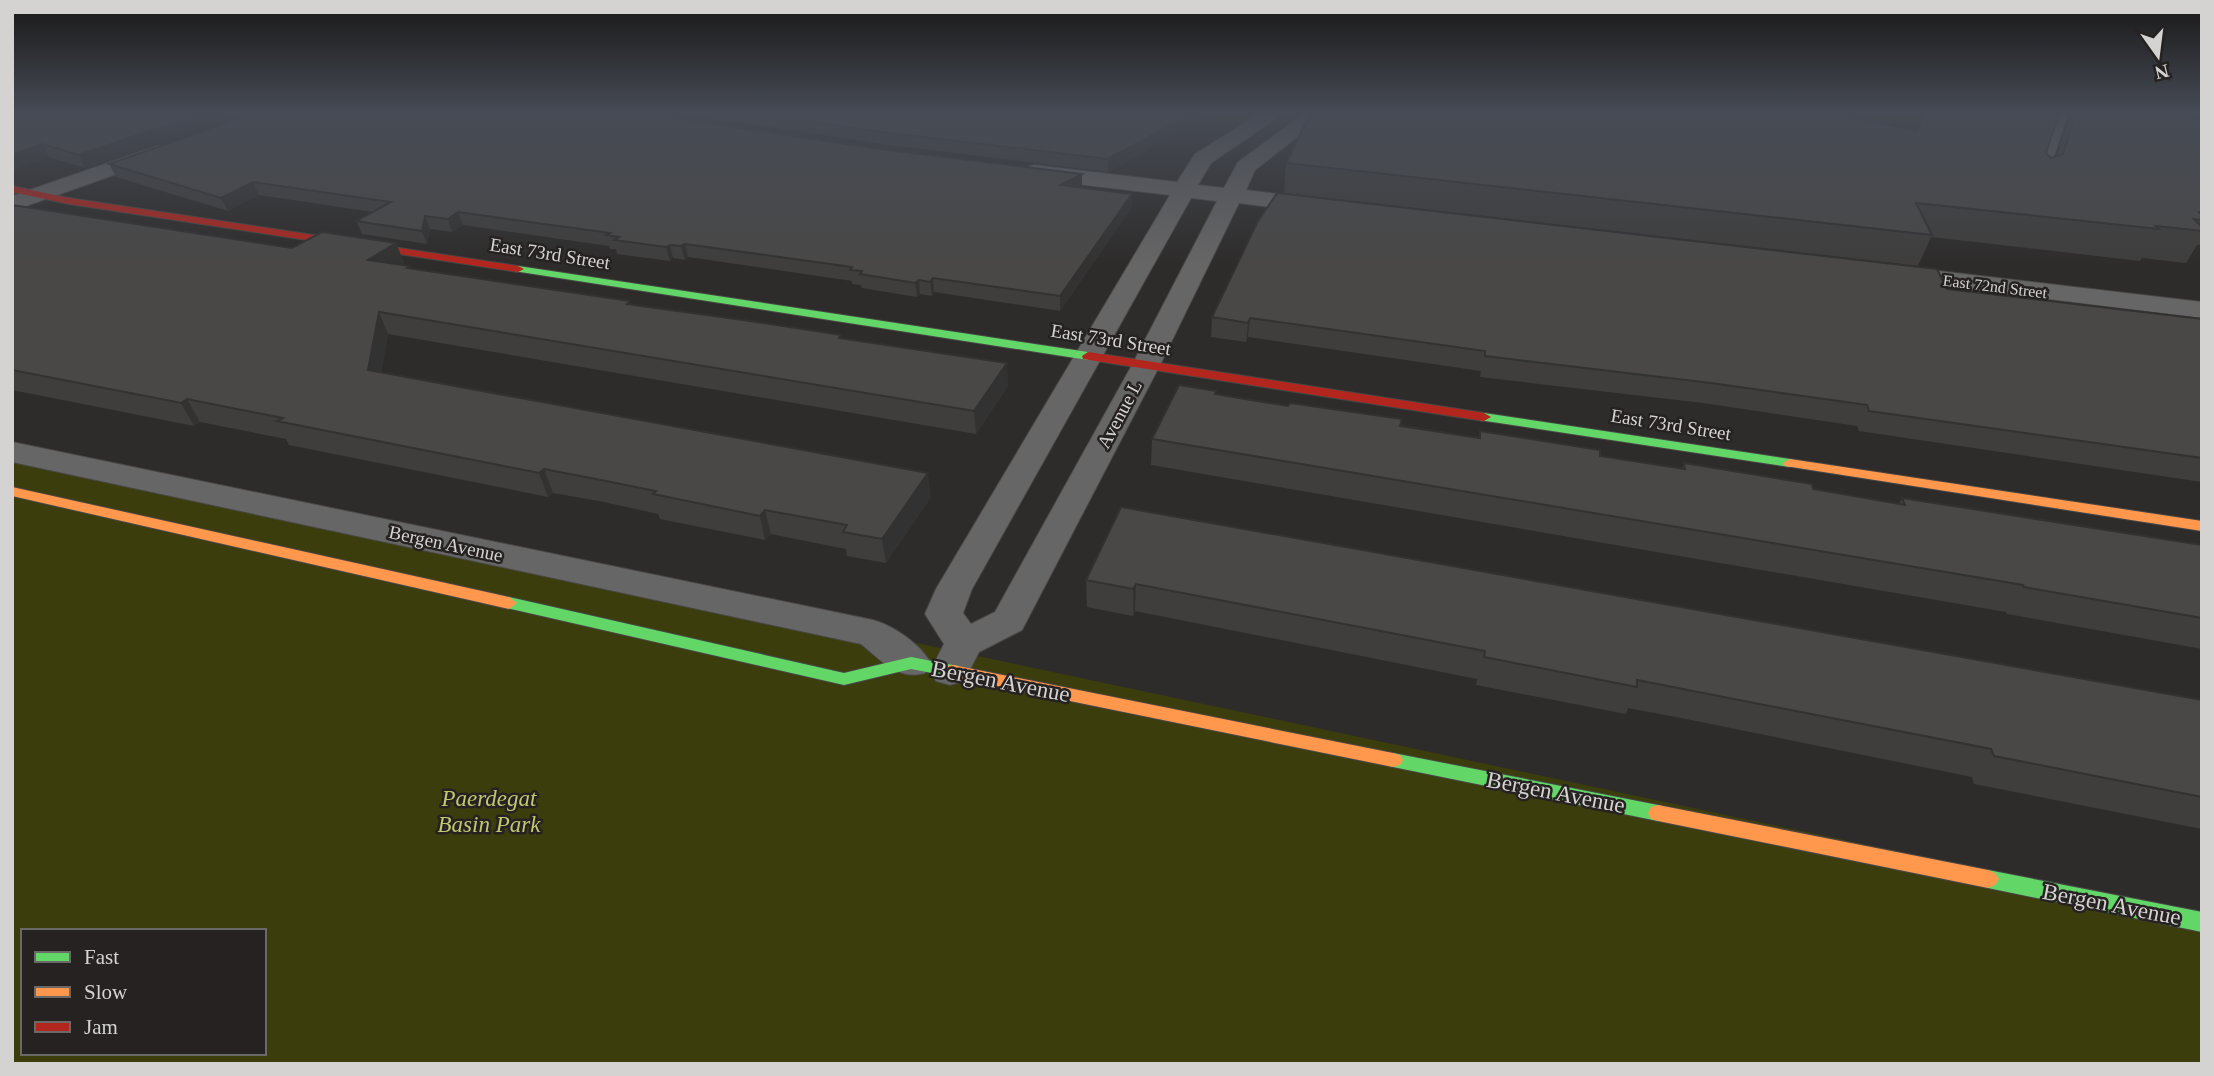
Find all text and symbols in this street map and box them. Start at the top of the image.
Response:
north arrow [2123,21,2193,91]
text: N [2153,60,2171,84]
street label: East 73rd Street [488,234,612,273]
street label: East 72nd Street [1942,272,2049,301]
street label: East 73rd Street [1049,320,1173,359]
street label: Avenue L [1093,377,1146,452]
street label: East 73rd Street [1609,405,1733,444]
street label: Bergen Avenue [387,521,505,566]
street label: Bergen Avenue [930,656,1072,707]
street label: Bergen Avenue [1485,767,1627,818]
park label: Paerdegat Basin Park [438,786,541,837]
street label: Bergen Avenue [2041,879,2183,930]
legend [21,929,266,1055]
text: Fast [84,945,119,969]
text: Slow [84,980,128,1004]
text: Jam [84,1015,118,1039]

